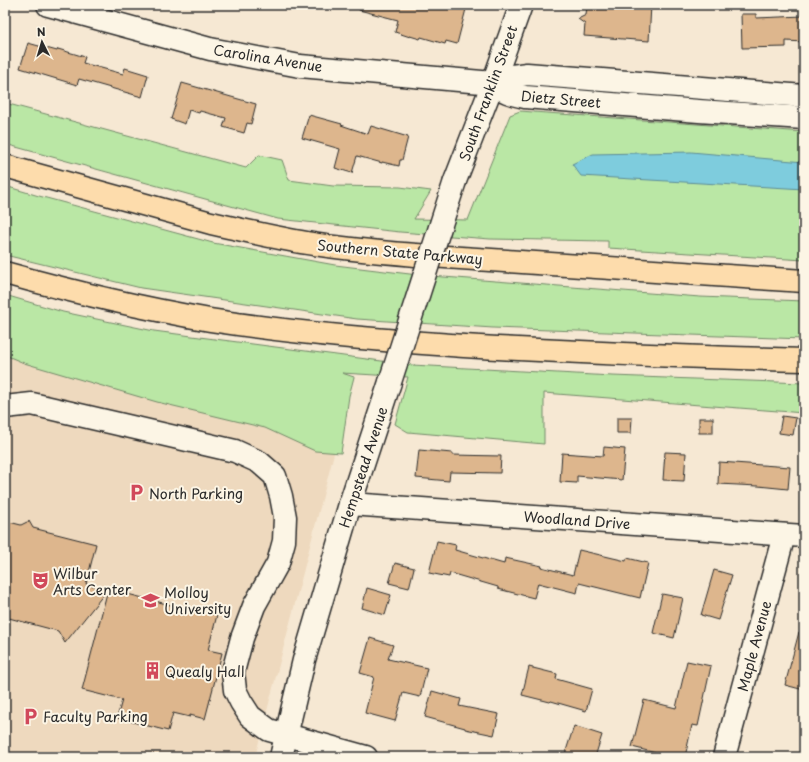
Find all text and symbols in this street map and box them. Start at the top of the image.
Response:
north arrow [22,22,62,62]
street label: South Franklin Street [454,22,522,164]
text: N [36,23,46,40]
street label: Carolina Avenue [212,39,324,77]
street label: Dietz Street [520,85,602,113]
street label: Southern State Parkway [316,234,484,270]
street label: Hempstead Avenue [334,403,393,530]
parking icon: North Parking [126,483,146,503]
place label: North Parking [149,483,243,504]
street label: Woodland Drive [523,506,631,534]
place label: Wilbur Arts Center [53,563,132,600]
theatre icon: Wilbur Arts Center [30,571,50,591]
place label: Molloy University [164,582,231,619]
school or university icon: Molloy University [141,590,161,610]
street label: Maple Avenue [732,598,776,694]
building icon: Quealy Hall [142,661,162,681]
place label: Quealy Hall [165,661,244,682]
parking icon: Faculty Parking [20,706,40,726]
place label: Faculty Parking [43,706,148,727]

